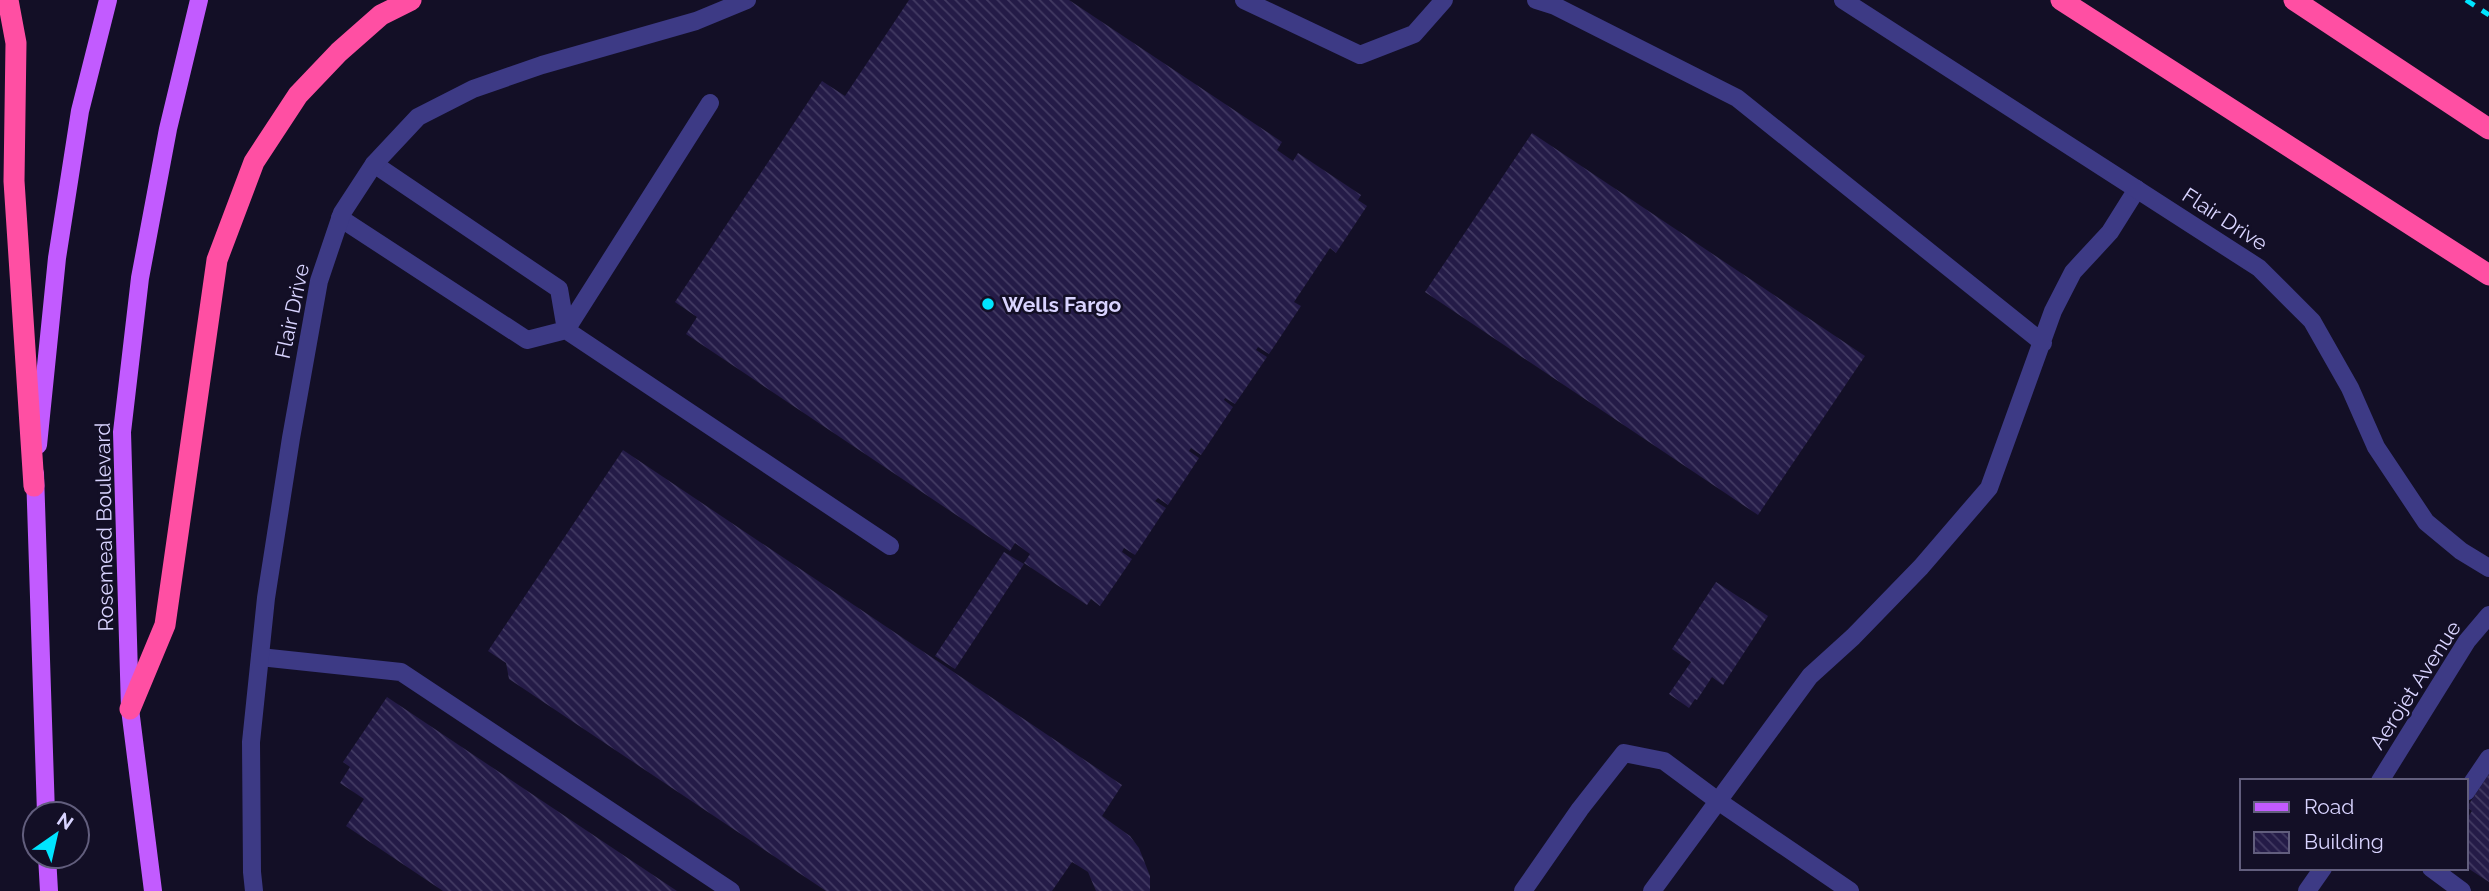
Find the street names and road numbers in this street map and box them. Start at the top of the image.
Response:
street label: Flair Drive [2178,182,2272,256]
street label: Flair Drive [270,261,314,361]
street label: Rosemead Boulevard [90,422,118,632]
street label: Aerojet Avenue [2364,616,2466,754]

